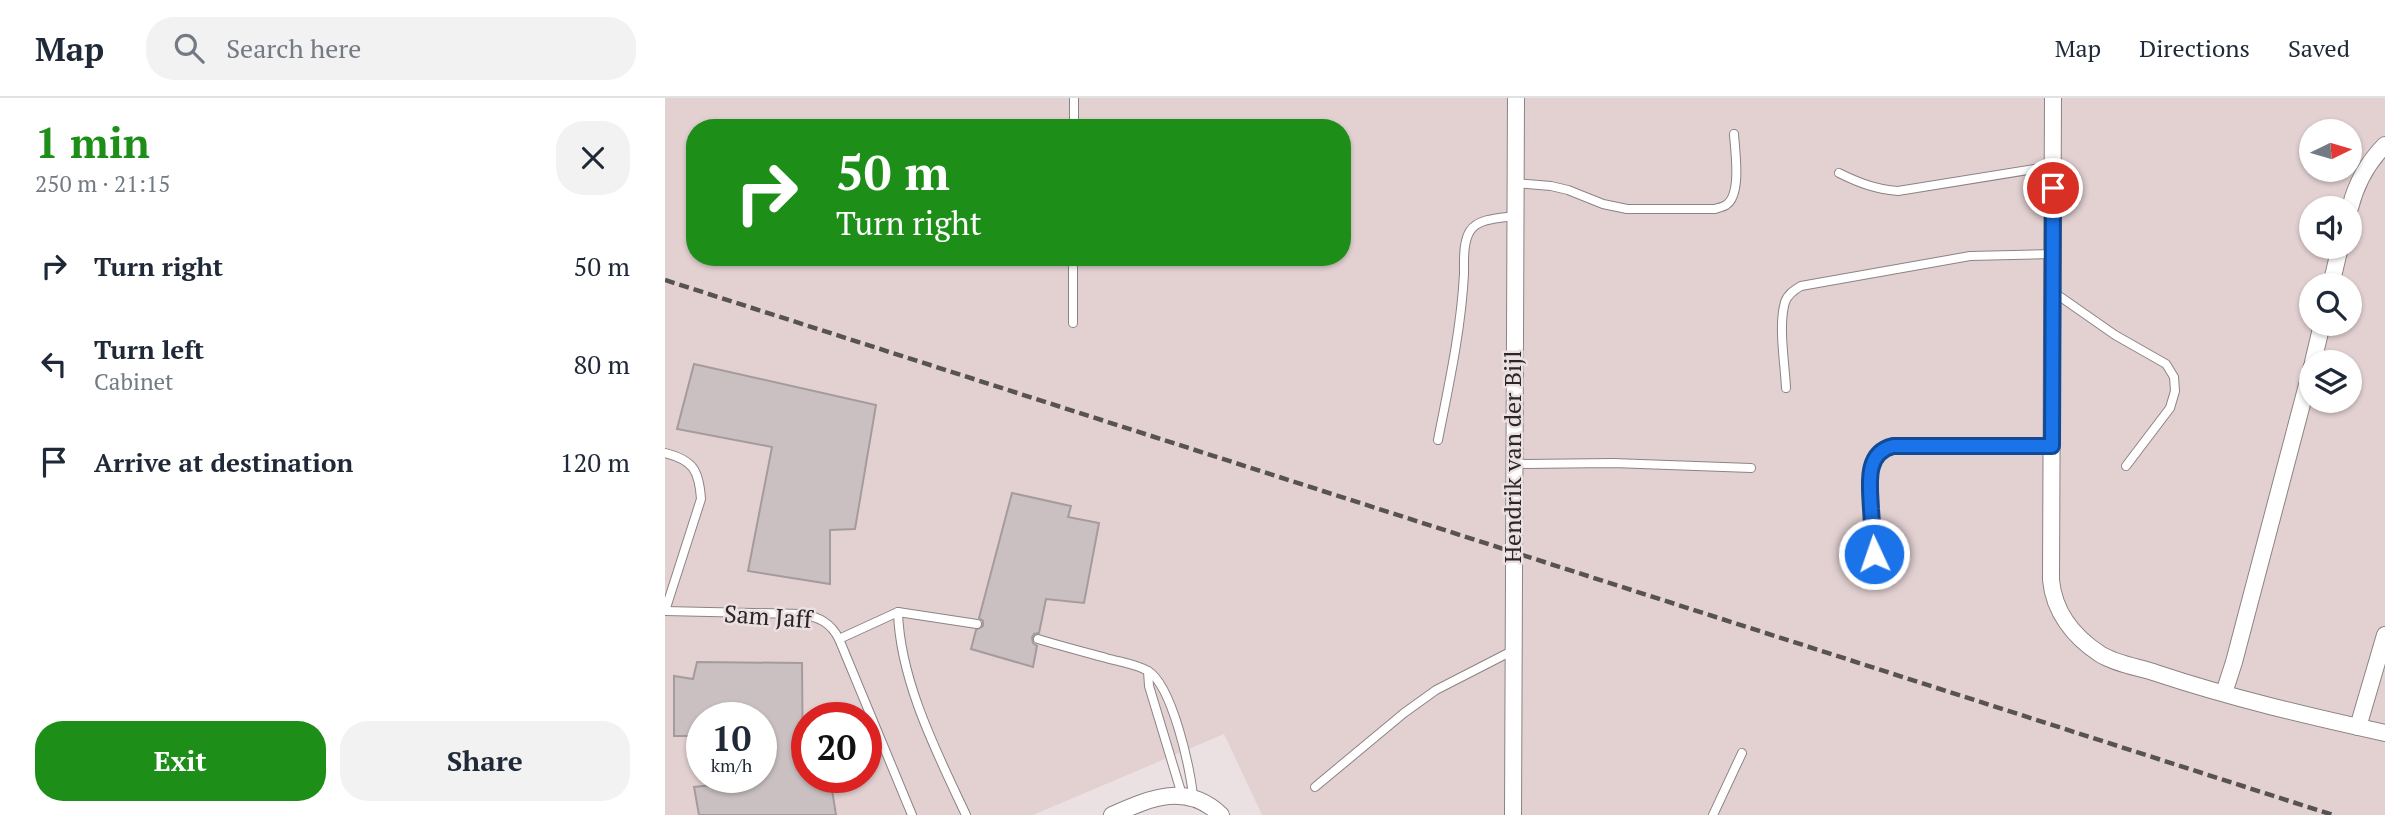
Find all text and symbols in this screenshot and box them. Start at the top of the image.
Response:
search box [146,17,636,80]
text: Map [35,27,104,70]
icon: search [170,29,208,67]
text: Search here [226,31,361,65]
text: Map [2055,32,2101,64]
text: Directions [2139,32,2250,64]
text: Saved [2288,32,2350,64]
text: 1 min [35,114,150,170]
north arrow [2299,119,2363,182]
map controls [2299,119,2362,413]
button: close [556,121,630,195]
text: 50 m [836,139,950,204]
icon: right [721,147,812,238]
pin [2023,158,2083,218]
text: 250 m · 21:15 [35,168,170,199]
icon: arrive [2034,169,2072,207]
button: sound [2299,196,2362,259]
text: Turn right [836,202,982,244]
icon: right [35,247,73,285]
text: Turn right [94,249,223,283]
text: 50 m [574,249,630,283]
button: search [2299,273,2362,336]
text: Turn left [94,332,204,366]
icon: left [35,345,73,383]
text: 80 m [574,347,630,381]
button: layers [2299,350,2362,413]
street label: Hendrik van der Bijl [1496,351,1528,563]
text: Cabinet [94,366,174,397]
icon: arrive [35,443,73,481]
text: Arrive at destination [94,445,353,479]
text: 120 m [560,445,630,479]
position arrow [1837,517,1911,591]
street label: Sam Jaff [723,597,815,635]
speed limit sign: 20 [791,702,882,793]
text: 10 [712,715,751,761]
button: Exit [35,721,326,801]
button: Share [340,721,630,801]
text: km/h [711,753,752,777]

